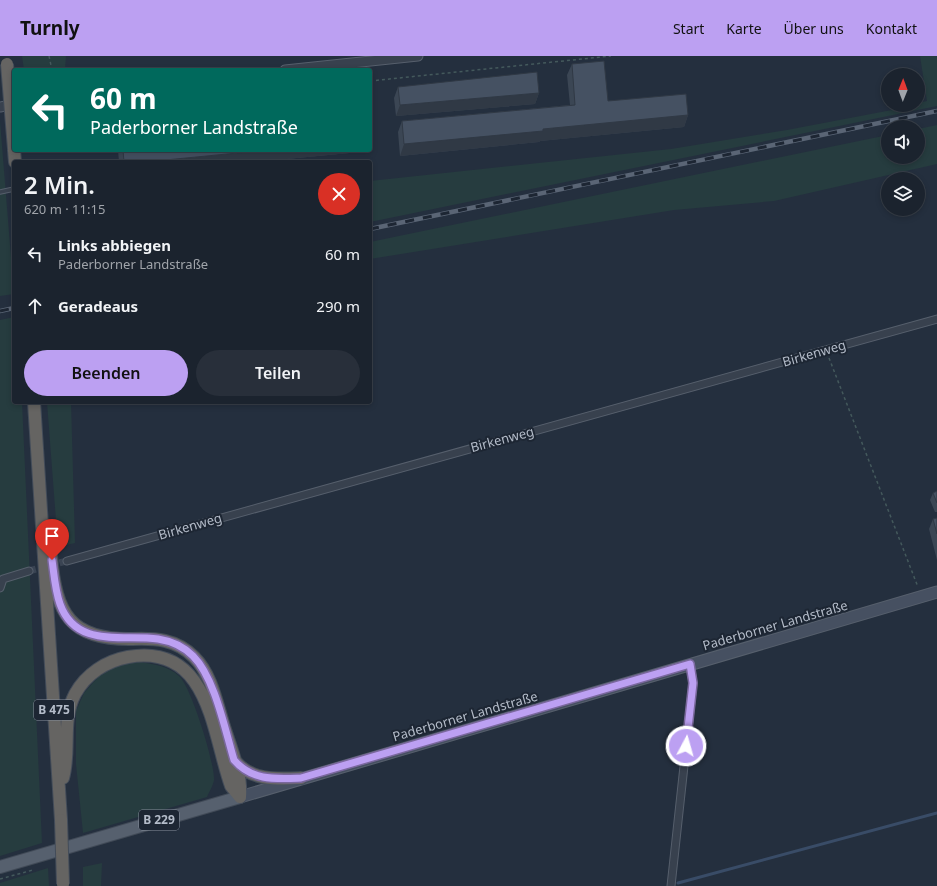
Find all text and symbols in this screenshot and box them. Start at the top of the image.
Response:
text: Turnly [20,15,80,41]
text: Start [673,19,704,38]
text: Karte [726,19,762,38]
text: Über uns [784,19,844,38]
text: Kontakt [866,19,917,38]
north arrow [881,68,925,112]
map controls [881,68,925,216]
text: 60 m [90,79,157,117]
icon: left [24,84,76,136]
text: Paderborner Landstraße [90,115,298,139]
button: sound [881,120,925,164]
text: 2 Min. [24,168,95,201]
button: layers [881,172,925,216]
button: close [318,173,360,215]
text: 620 m · 11:15 [24,200,105,218]
text: Links abbiegen [58,235,171,255]
icon: left [24,243,46,265]
text: 60 m [325,244,360,264]
text: Paderborner Landstraße [58,255,208,273]
icon: ahead [24,295,46,317]
text: Geradeaus [58,296,138,316]
text: 290 m [316,296,360,316]
street label: Birkenweg [780,335,848,371]
button: Beenden [24,350,188,396]
button: Teilen [196,350,360,396]
street label: Birkenweg [468,422,536,456]
street label: Birkenweg [156,508,224,544]
pin [35,519,69,560]
icon: arrive [41,525,63,547]
street label: Paderborner Landstraße [700,596,850,654]
street label: Paderborner Landstraße [390,687,540,745]
road number: B 475 [34,700,74,720]
position arrow [665,725,707,767]
road number: B 229 [139,810,179,830]

